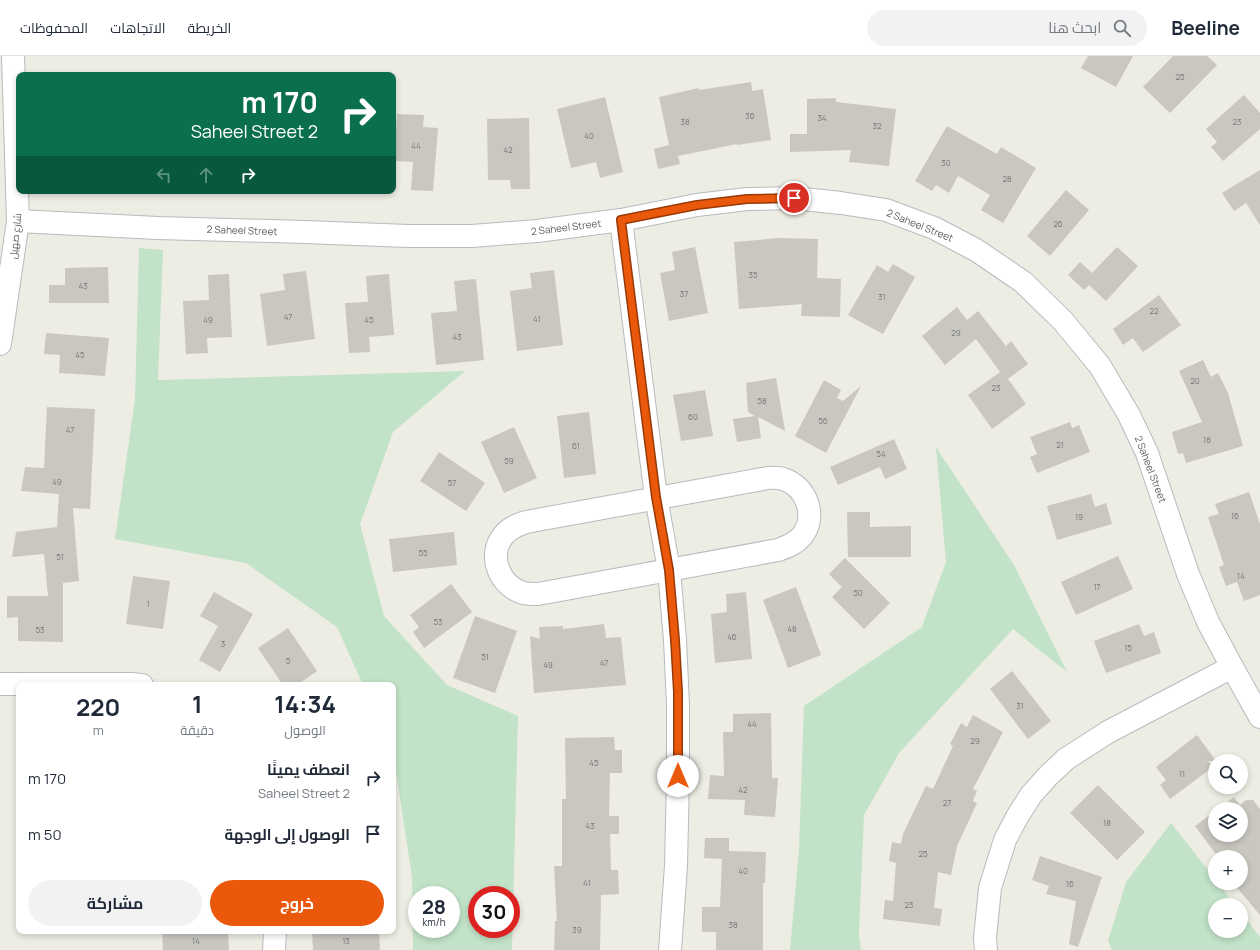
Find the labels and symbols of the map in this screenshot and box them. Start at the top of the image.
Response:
house number: 25 [1175,71,1185,82]
house number: 36 [745,110,755,121]
house number: 34 [817,112,827,123]
house number: 38 [680,116,690,127]
house number: 23 [1233,116,1241,127]
house number: 32 [873,120,882,131]
house number: 40 [584,130,594,141]
house number: 44 [411,140,421,151]
house number: 42 [503,144,513,155]
house number: 30 [941,157,951,168]
house number: 28 [1002,173,1012,184]
pin [777,181,811,215]
street label: 2 Saheel Street [885,205,955,245]
street label: شارع صهيل [6,212,24,260]
street label: 2 Saheel Street [530,216,602,238]
house number: 26 [1053,218,1063,229]
street label: 2 Saheel Street [206,222,278,238]
house number: 35 [748,269,758,280]
house number: 43 [78,280,88,291]
house number: 37 [680,288,688,299]
house number: 31 [878,291,886,302]
house number: 22 [1149,305,1159,316]
house number: 47 [284,311,292,322]
house number: 41 [533,313,541,324]
house number: 49 [203,314,213,325]
house number: 45 [364,314,374,325]
house number: 29 [951,327,961,338]
house number: 43 [452,331,462,342]
house number: 45 [75,349,85,360]
house number: 20 [1190,375,1200,386]
house number: 23 [992,382,1000,393]
house number: 58 [757,395,767,406]
house number: 60 [688,411,698,422]
house number: 56 [818,415,828,426]
house number: 47 [66,424,74,435]
street label: 2 Saheel Street [1132,433,1170,505]
house number: 18 [1203,434,1211,445]
house number: 21 [1056,439,1064,450]
house number: 61 [572,440,580,451]
house number: 54 [876,448,886,459]
house number: 59 [504,455,514,466]
house number: 49 [52,476,62,487]
house number: 57 [448,477,456,488]
house number: 16 [1231,510,1239,521]
house number: 19 [1075,511,1083,522]
house number: 55 [418,547,428,558]
house number: 51 [56,551,64,562]
house number: 14 [1237,570,1245,581]
house number: 17 [1093,581,1101,592]
house number: 50 [853,587,863,598]
house number: 1 [146,598,150,609]
house number: 53 [433,616,443,627]
house number: 48 [787,623,797,634]
house number: 53 [35,624,45,635]
house number: 46 [727,631,737,642]
house number: 3 [221,638,225,649]
house number: 15 [1124,642,1132,653]
house number: 51 [481,651,489,662]
house number: 5 [286,655,291,666]
house number: 47 [600,657,608,668]
house number: 49 [543,659,553,670]
house number: 31 [1016,700,1024,711]
house number: 44 [747,718,757,729]
house number: 29 [970,735,980,746]
position arrow [657,755,699,797]
house number: 45 [589,757,599,768]
house number: 11 [1179,768,1185,779]
house number: 42 [738,784,748,795]
house number: 27 [943,797,951,808]
house number: 18 [1103,817,1111,828]
house number: 43 [585,820,595,831]
house number: 25 [918,848,928,859]
house number: 40 [738,865,748,876]
house number: 41 [583,877,591,888]
house number: 16 [1066,878,1074,889]
speed limit sign: 30 [468,886,520,938]
house number: 23 [905,899,913,910]
house number: 38 [728,919,738,930]
house number: 39 [572,924,582,935]
house number: 14 [192,935,200,946]
house number: 13 [342,935,350,946]

